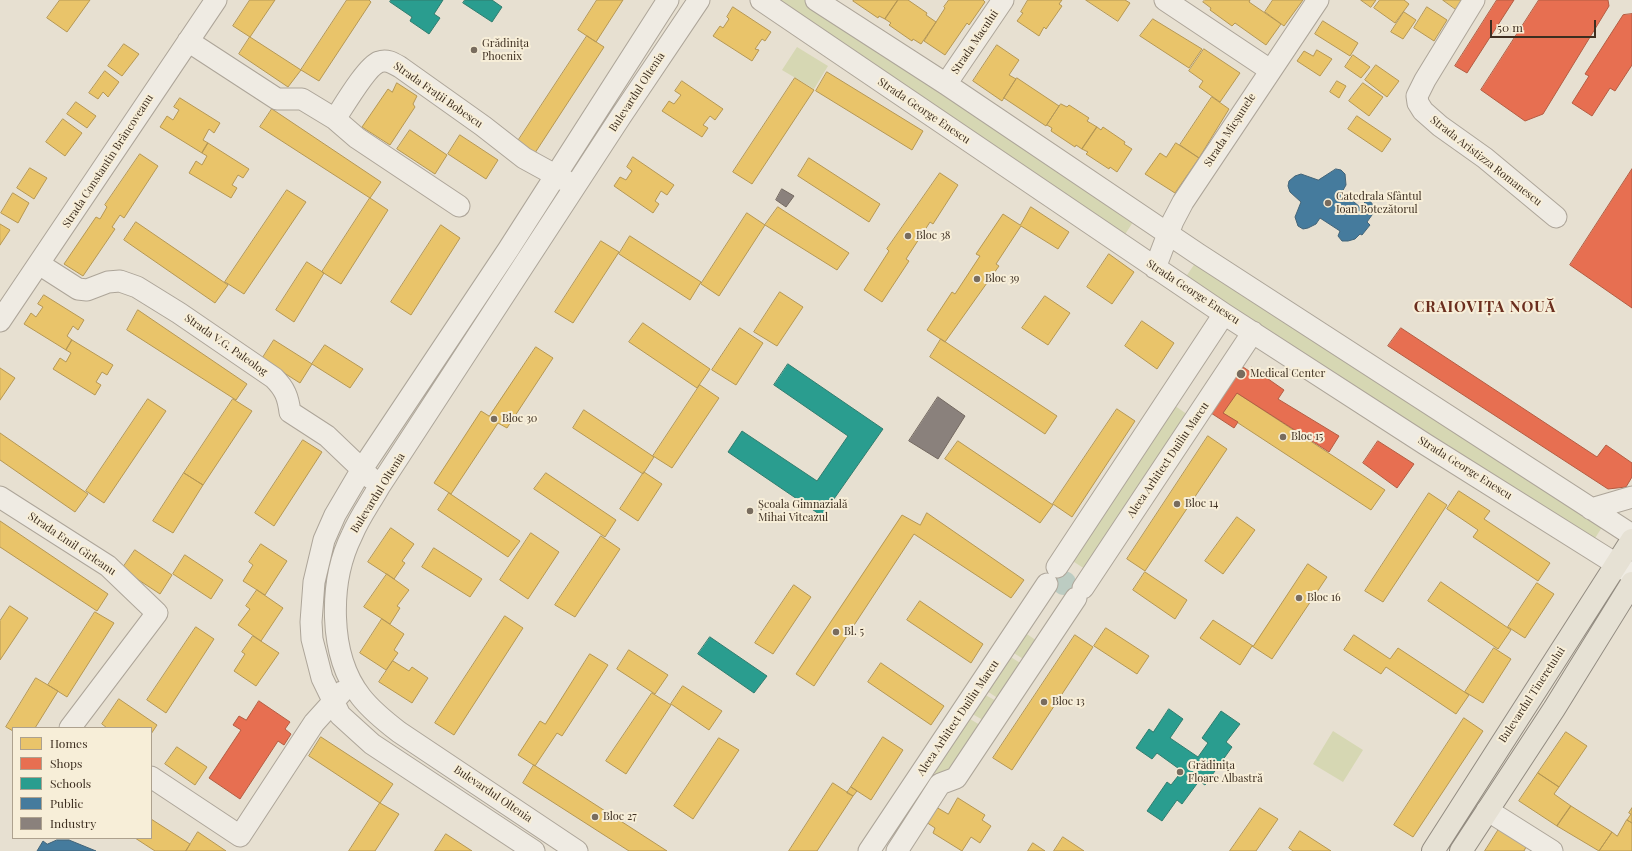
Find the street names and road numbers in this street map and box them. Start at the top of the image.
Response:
street label: Strada Macului [949,8,1001,76]
street label: Bulevardul Oltenia [606,50,668,134]
street label: Strada Frații Bobescu [391,59,485,131]
street label: Strada George Enescu [875,75,973,147]
street label: Strada Micșunele [1201,91,1259,169]
street label: Strada Constantin Brâncoveanu [60,92,156,230]
street label: Strada Aristizza Romanescu [1428,113,1544,209]
street label: Strada George Enescu [1144,257,1242,327]
street label: Strada V.G. Paleolog [182,311,270,379]
street label: Aleea Arhitect Duiliu Marcu [1124,400,1212,520]
street label: Strada George Enescu [1415,434,1515,502]
street label: Bulevardul Oltenia [348,451,408,535]
street label: Strada Emil Gîrleanu [26,510,118,578]
street label: Bulevardul Tineretului [1496,645,1568,745]
street label: Aleea Arhitect Duiliu Marcu [914,658,1002,778]
street label: Bulevardul Oltenia [451,763,535,825]

